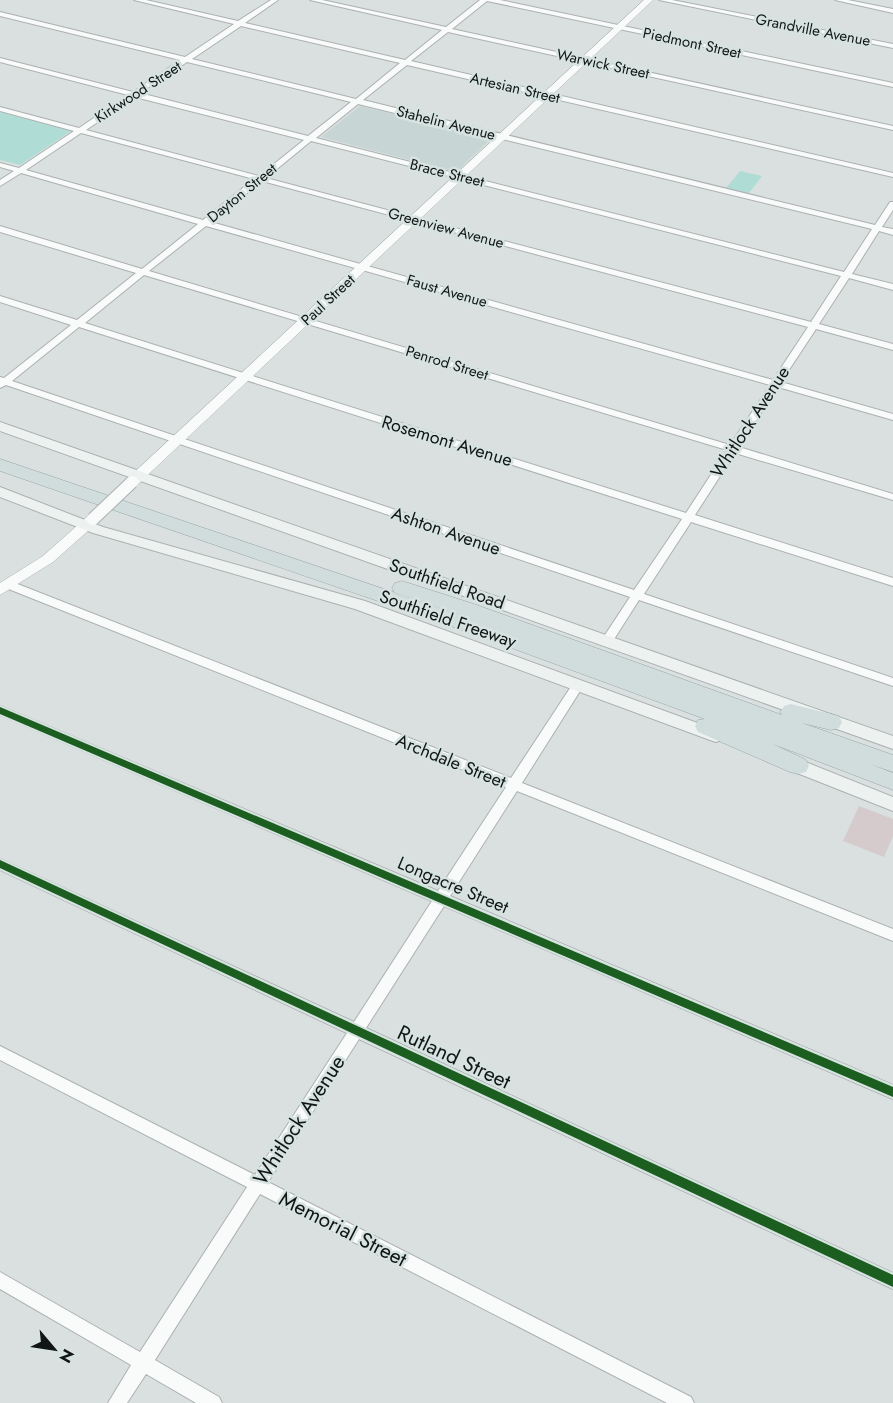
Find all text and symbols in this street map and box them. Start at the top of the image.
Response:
street label: Grandville Avenue [754,8,873,52]
street label: Piedmont Street [641,22,744,64]
street label: Warwick Street [555,43,652,85]
street label: Kirkwood Street [90,55,186,128]
street label: Artesian Street [468,67,563,109]
street label: Stahelin Avenue [394,100,498,146]
street label: Brace Street [408,153,487,193]
street label: Dayton Street [202,158,282,228]
street label: Greenview Avenue [386,202,507,254]
street label: Paul Street [296,269,360,331]
street label: Faust Avenue [404,269,490,313]
street label: Penrod Street [403,340,491,386]
street label: Whitlock Avenue [704,361,796,483]
street label: Rosemont Avenue [378,409,516,473]
street label: Ashton Avenue [388,500,504,562]
street label: Southfield Road [386,552,508,616]
street label: Southfield Freeway [376,583,520,655]
street label: Archdale Street [392,727,511,795]
street label: Longacre Street [393,850,513,920]
street label: Rutland Street [392,1018,516,1096]
street label: Whitlock Avenue [246,1049,352,1191]
street label: Memorial Street [274,1184,412,1274]
north arrow [24,1319,84,1379]
text: N [54,1345,80,1367]

